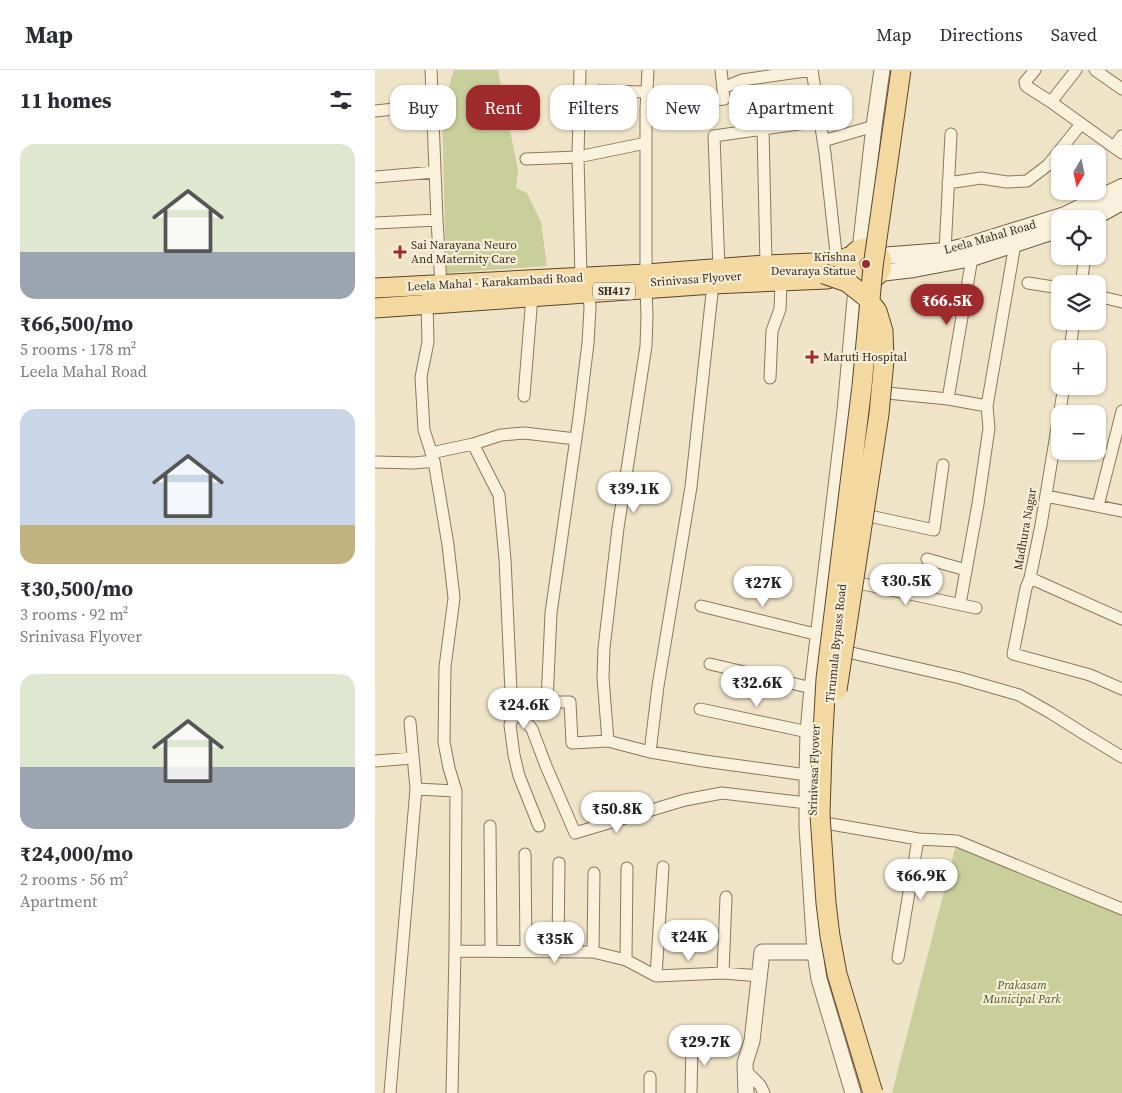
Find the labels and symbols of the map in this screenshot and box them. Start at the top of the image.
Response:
north arrow [1051,145,1106,200]
street label: Leela Mahal Road [942,216,1038,258]
place label: Sai Narayana Neuro And Maternity Care [411,237,517,267]
marker: Sai Narayana Neuro And Maternity Care [393,245,407,259]
place label: Krishna Devaraya Statue [771,249,857,279]
marker: Krishna Devaraya Statue [860,258,872,270]
street label: Srinivasa Flyover [650,268,742,290]
street label: Leela Mahal - Karakambadi Road [407,269,584,295]
road number: SH417 [593,282,635,300]
pin: ₹66.5K [906,284,988,326]
place label: Maruti Hospital [823,349,907,365]
marker: Maruti Hospital [805,350,819,364]
pin: ₹39.1K [593,472,675,514]
street label: Madhura Nagar [1010,487,1040,571]
pin: ₹30.5K [865,564,947,606]
pin: ₹27K [733,566,793,608]
street label: Tirumala Bypass Road [822,583,850,703]
pin: ₹32.6K [716,666,798,708]
pin: ₹24.6K [483,688,565,730]
street label: Srinivasa Flyover [804,724,824,816]
pin: ₹50.8K [576,792,658,834]
pin: ₹66.9K [880,858,962,901]
pin: ₹24K [659,920,719,962]
pin: ₹35K [525,922,585,964]
park label: Prakasam Municipal Park [982,977,1061,1007]
pin: ₹29.7K [664,1024,746,1067]

